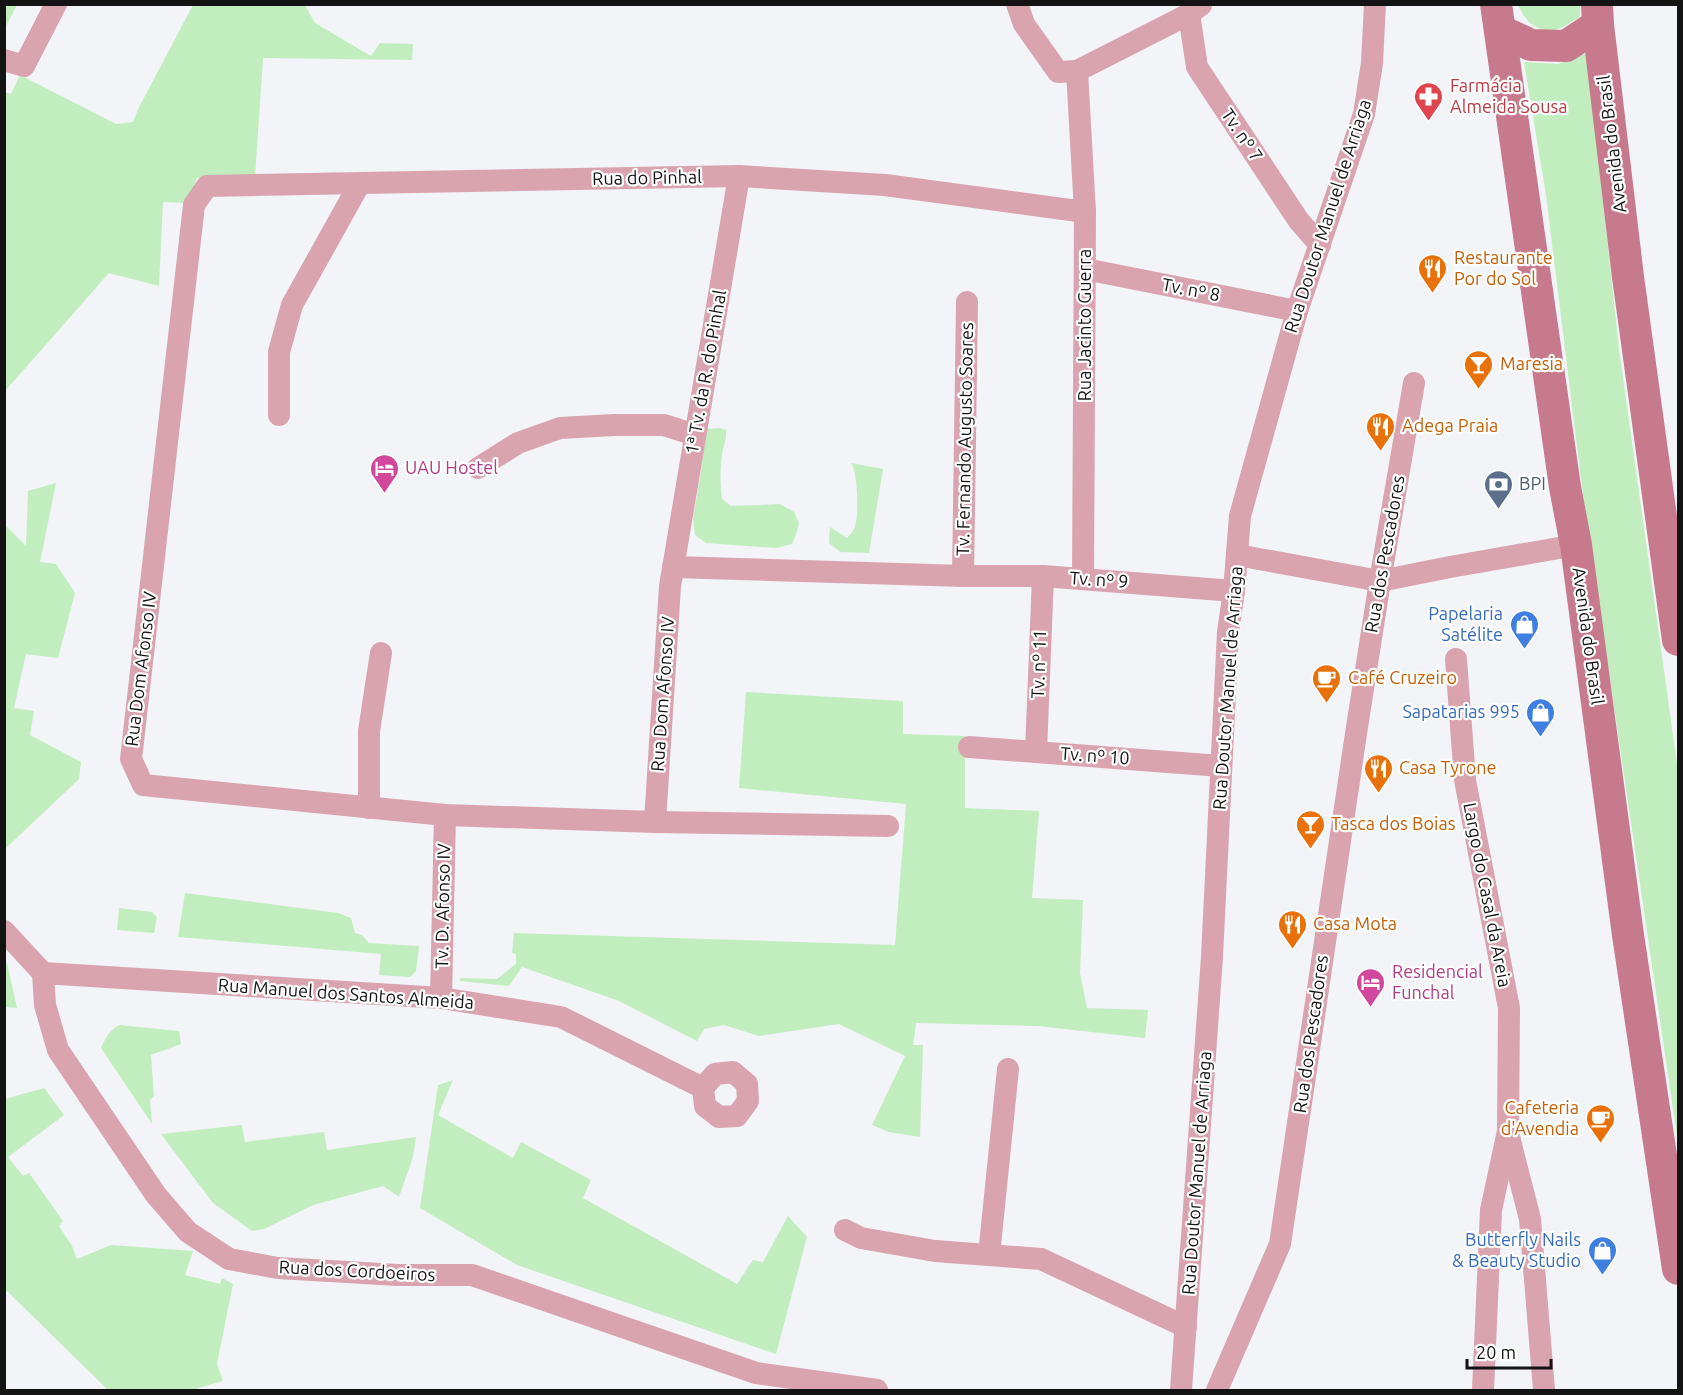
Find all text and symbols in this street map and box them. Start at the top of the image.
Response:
street label: Avenida do Brasil [1593,74,1629,214]
place label: Farmácia Almeida Sousa [1450,75,1567,116]
pharmacy icon: Farmácia Almeida Sousa [1413,80,1445,122]
street label: Rua Doutor Manuel de Arriaga [1280,96,1374,335]
street label: Tv. nº 7 [1218,104,1268,164]
street label: Rua do Pinhal [592,166,702,188]
place label: Restaurante Por do Sol [1454,247,1553,288]
street label: Rua Jacinto Guerra [1074,249,1094,401]
restaurant icon: Restaurante Por do Sol [1417,252,1449,294]
street label: Tv. nº 8 [1160,274,1222,304]
street label: 1ª Tv. da R. do Pinhal [681,288,729,456]
street label: Tv. Fernando Augusto Soares [952,322,976,556]
bar icon: Maresia [1463,348,1495,390]
place label: Maresia [1500,353,1563,373]
restaurant icon: Adega Praia [1365,410,1397,452]
place label: Adega Praia [1402,415,1498,435]
hotel icon: UAU Hostel [368,452,400,494]
place label: UAU Hostel [405,457,498,477]
bank icon: BPI [1482,468,1514,510]
place label: BPI [1519,473,1546,493]
street label: Rua dos Pescadores [1360,474,1408,634]
street label: Rua Doutor Manuel de Arriaga [1209,565,1245,810]
street label: Avenida do Brasil [1569,566,1609,706]
street label: Tv. nº 9 [1069,567,1129,591]
street label: Rua Dom Afonso IV [121,590,159,747]
place label: Papelaria Satélite [1428,603,1503,644]
shop icon: Papelaria Satélite [1508,608,1540,650]
street label: Rua Dom Afonso IV [647,615,677,772]
street label: Tv. nº 11 [1027,629,1049,699]
cafe icon: Café Cruzeiro [1311,662,1343,704]
place label: Café Cruzeiro [1348,667,1457,687]
shop icon: Sapatarias 995 [1525,696,1557,738]
place label: Sapatarias 995 [1402,701,1520,721]
street label: Tv. nº 10 [1060,743,1130,767]
restaurant icon: Casa Tyrone [1362,752,1394,794]
place label: Casa Tyrone [1399,757,1496,777]
street label: Largo do Casal da Areia [1460,801,1516,989]
bar icon: Tasca dos Boias [1294,808,1326,850]
place label: Tasca dos Boias [1331,813,1456,833]
street label: Tv. D. Afonso IV [431,843,453,969]
restaurant icon: Casa Mota [1276,908,1308,950]
place label: Casa Mota [1313,913,1397,933]
street label: Rua dos Pescadores [1289,953,1331,1114]
place label: Residencial Funchal [1392,961,1483,1002]
hotel icon: Residencial Funchal [1355,966,1387,1008]
street label: Rua Manuel dos Santos Almeida [217,974,475,1012]
street label: Rua Doutor Manuel de Arriaga [1178,1050,1214,1295]
place label: Cafeteria d'Avendia [1501,1097,1579,1138]
cafe icon: Cafeteria d'Avendia [1584,1102,1616,1144]
place label: Butterfly Nails & Beauty Studio [1452,1229,1581,1270]
shop icon: Butterfly Nails & Beauty Studio [1586,1234,1618,1276]
street label: Rua dos Cordoeiros [278,1256,436,1284]
scale bar [1467,1332,1551,1370]
text: 20 m [1476,1342,1516,1362]

